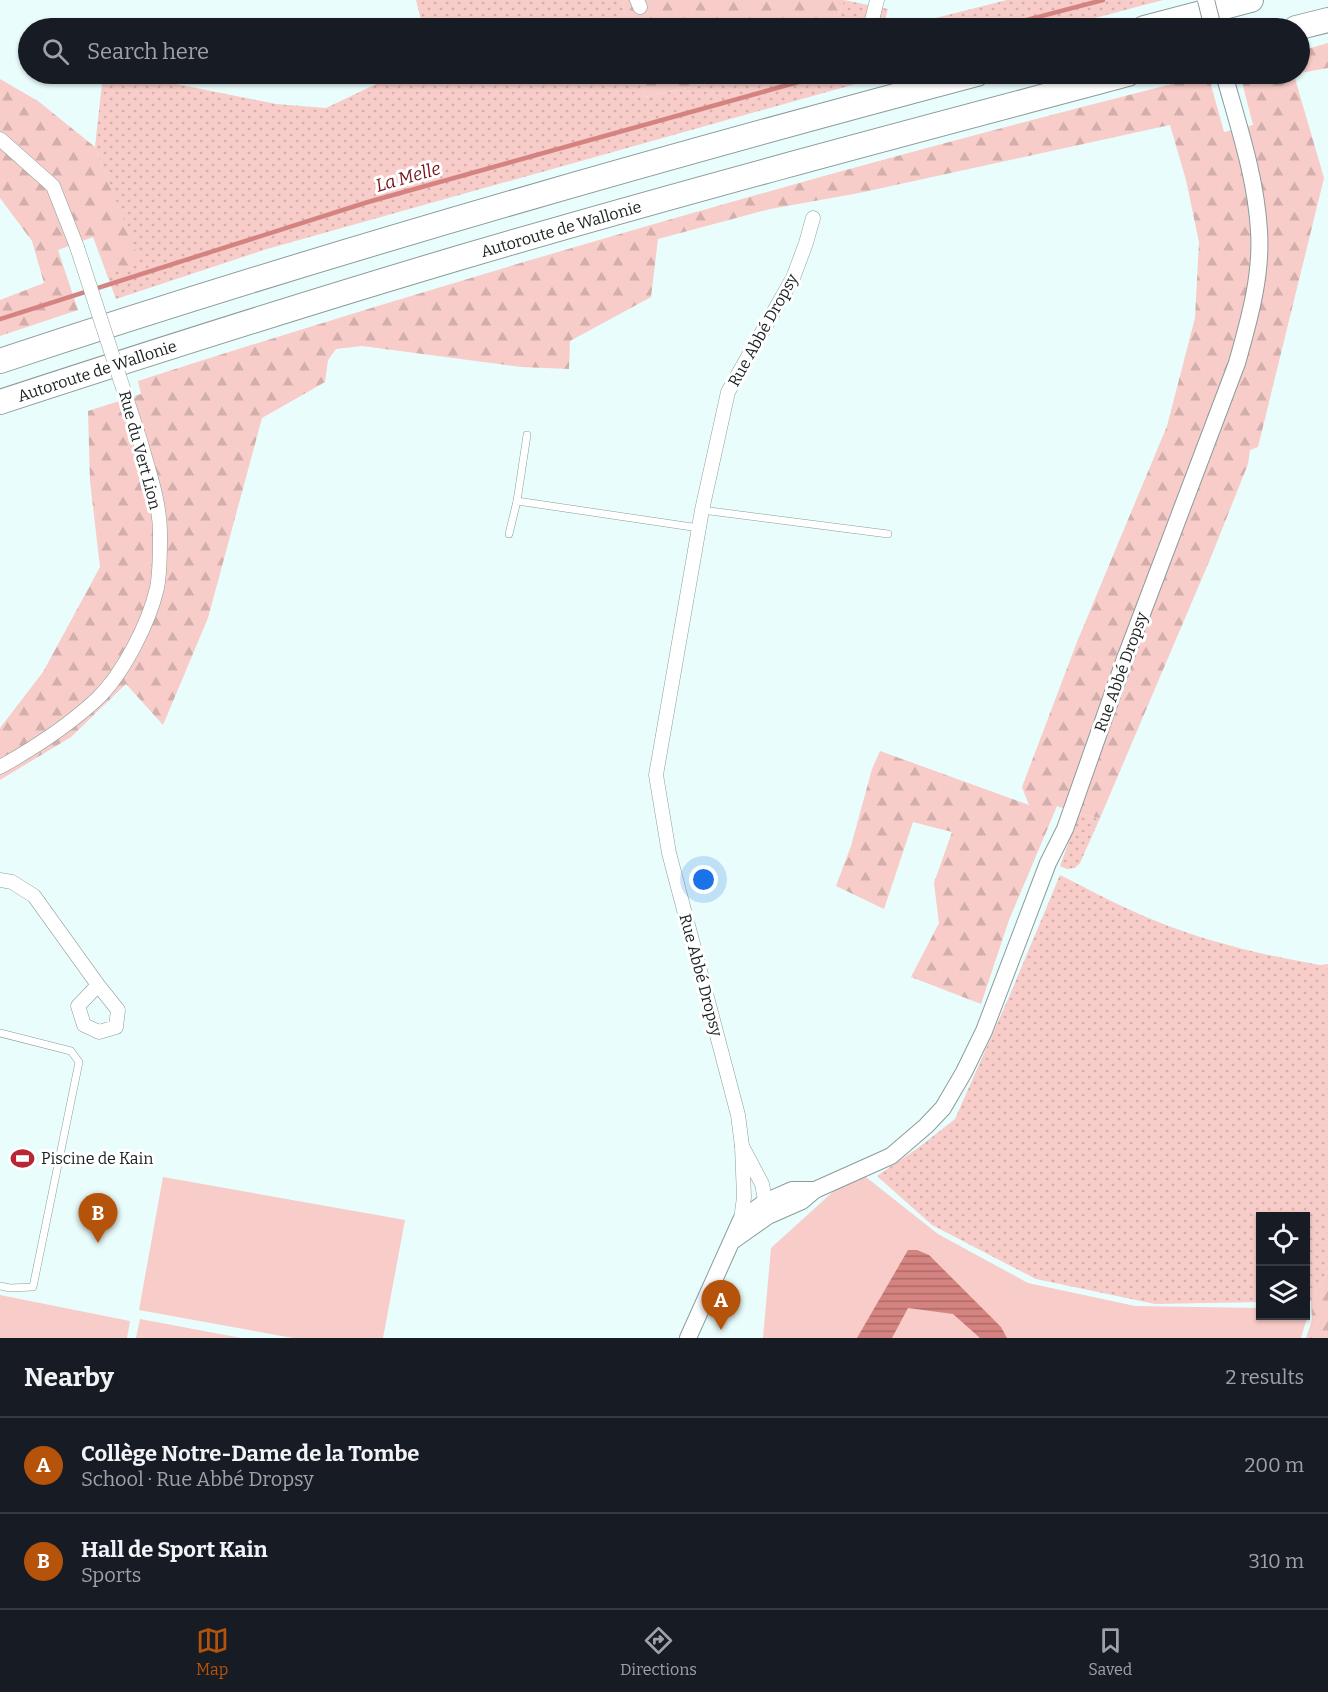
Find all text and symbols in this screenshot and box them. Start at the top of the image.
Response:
search box [18,18,1310,84]
icon: search [39,35,72,68]
text: Search here [87,38,209,65]
water label: La Melle [373,157,443,197]
street label: Autoroute de Wallonie [478,197,644,261]
street label: Rue Abbé Dropsy [724,270,802,390]
street label: Autoroute de Wallonie [15,336,179,406]
street label: Rue du Vert Lion [115,389,165,511]
street label: Rue Abbé Dropsy [1090,609,1152,735]
your location [689,865,718,894]
street label: Rue Abbé Dropsy [675,912,727,1039]
sports icon: Piscine de Kain [10,1145,36,1171]
place label: Piscine de Kain [41,1149,153,1168]
pin: B [78,1194,118,1243]
map controls [1256,1212,1310,1320]
button: locate [1256,1212,1310,1266]
button: layers [1256,1266,1310,1320]
pin: A [702,1280,740,1330]
text: Nearby [24,1362,114,1393]
text: 2 results [1225,1365,1304,1389]
text: Collège Notre-Dame de la Tombe [81,1440,419,1467]
text: A [36,1453,51,1477]
text: 200 m [1244,1453,1304,1477]
text: School · Rue Abbé Dropsy [81,1467,314,1491]
text: Hall de Sport Kain [81,1536,268,1563]
text: B [37,1549,50,1573]
text: 310 m [1249,1549,1304,1573]
text: Sports [81,1563,141,1587]
tab: Map [196,1624,229,1679]
tab: Directions [620,1624,697,1679]
tab: Saved [1088,1624,1132,1679]

